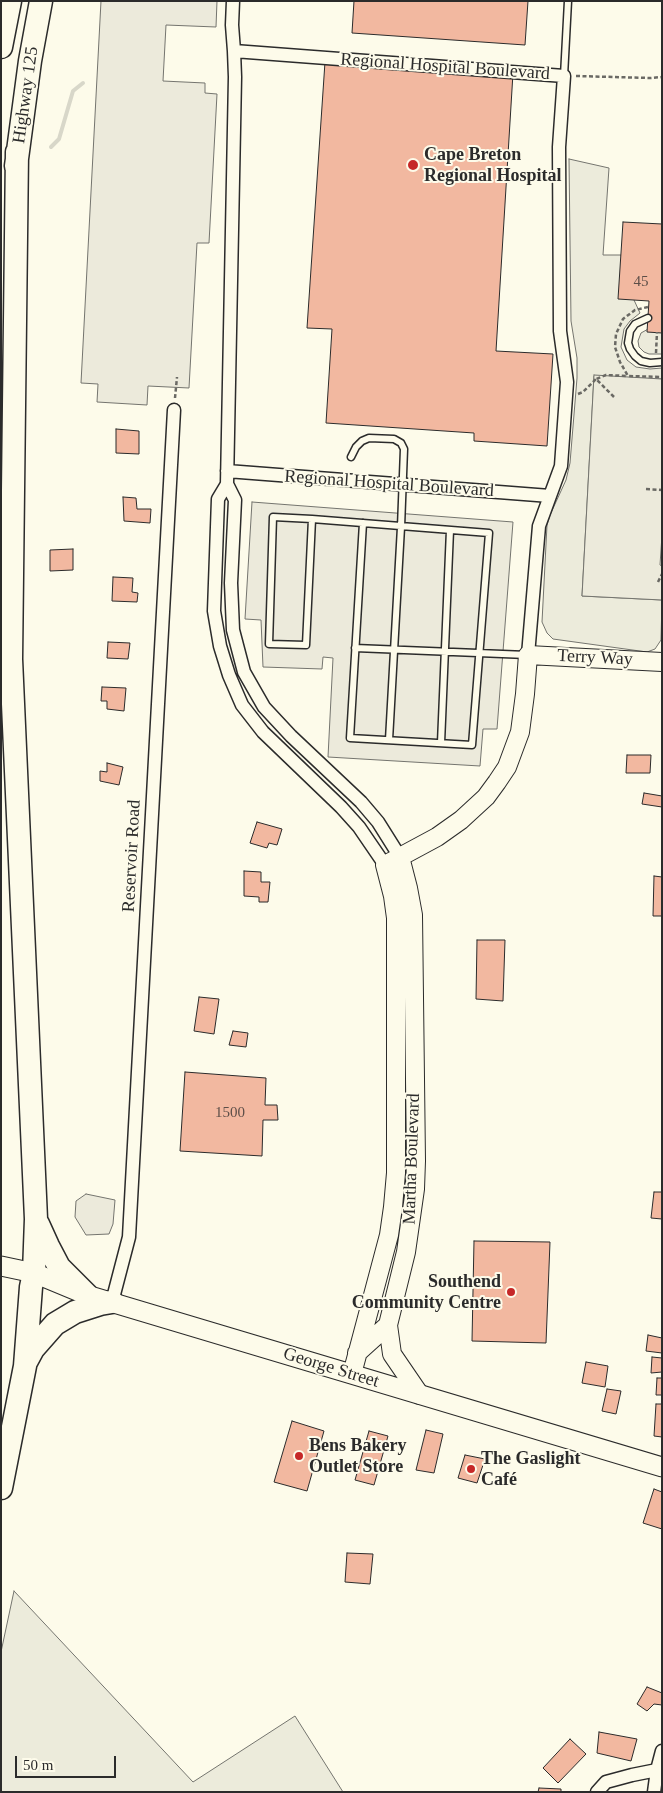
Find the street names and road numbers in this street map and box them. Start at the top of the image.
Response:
street label: Highway 125 [9,45,43,145]
street label: Regional Hospital Boulevard [340,49,550,85]
street label: Regional Hospital Boulevard [284,466,494,502]
street label: Terry Way [557,645,633,671]
street label: Reservoir Road [118,799,146,913]
street label: Martha Boulevard [399,1093,425,1225]
street label: George Street [280,1343,382,1393]

